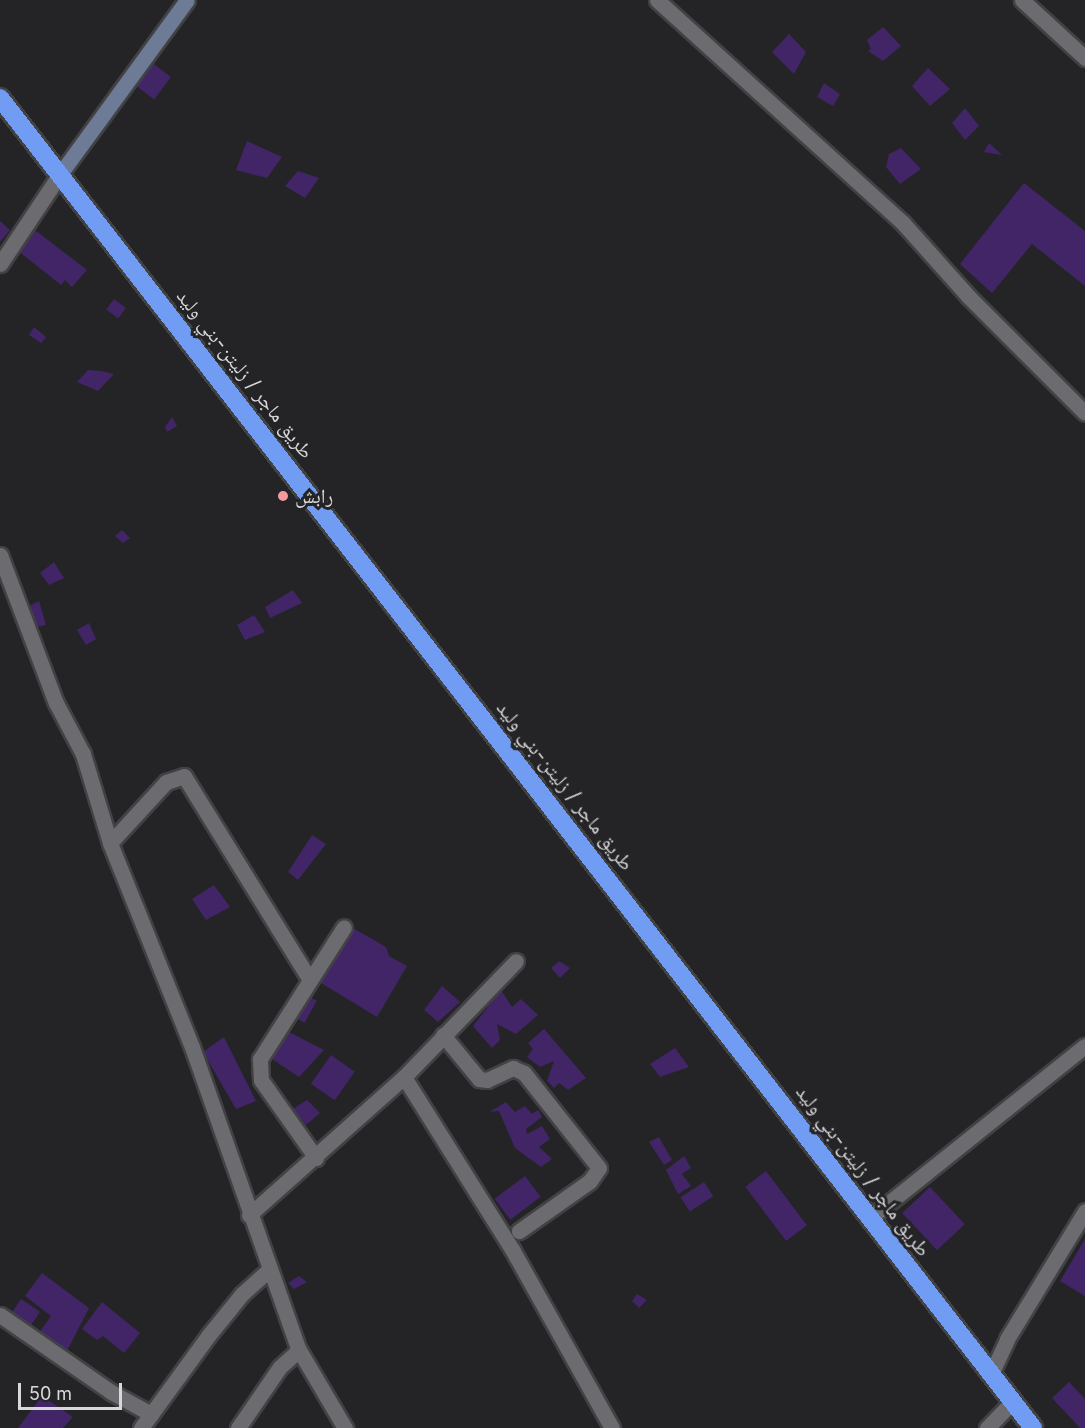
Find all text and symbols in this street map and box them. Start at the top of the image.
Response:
street label: طريق ماجر / زليتن-بني وليد [171,285,319,463]
place label: رابش [295,484,333,508]
marker: رابش [276,489,290,503]
street label: طريق ماجر / زليتن-بني وليد [491,697,639,875]
street label: طريق ماجر / زليتن-بني وليد [791,1081,935,1261]
scale bar [21,1371,124,1409]
text: 50 m [29,1383,72,1404]

